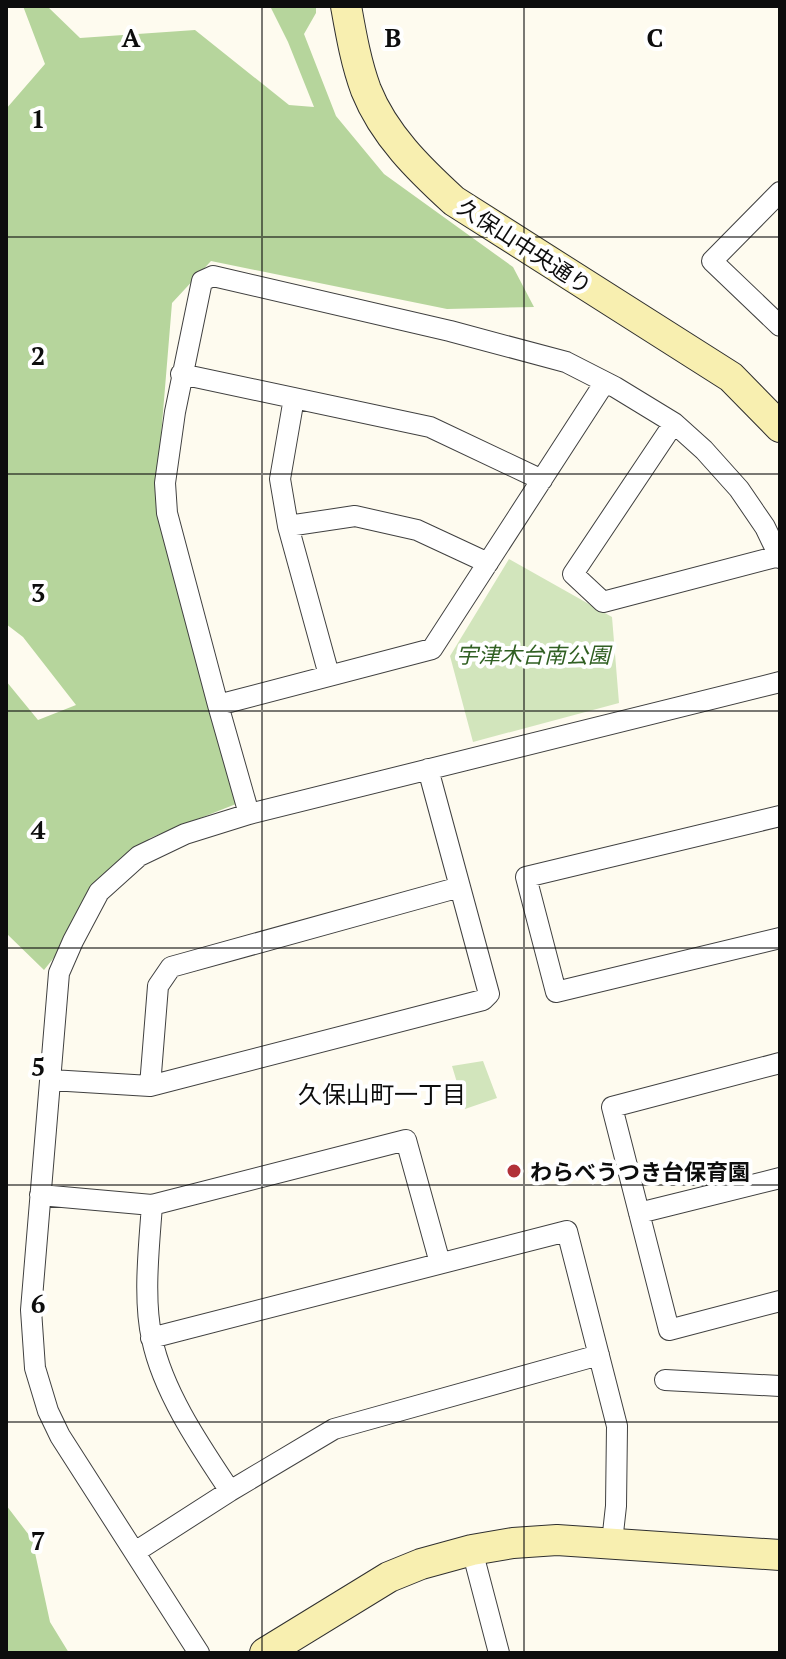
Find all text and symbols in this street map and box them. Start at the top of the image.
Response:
text: A [122,20,141,54]
text: B [385,20,401,54]
text: C [647,20,663,54]
text: 1 [31,101,45,135]
street label: 久保山中央通り [453,192,597,300]
text: 2 [31,338,45,372]
text: 3 [31,575,45,609]
park label: 宇津木台南公園 [456,640,613,669]
text: 4 [31,812,46,846]
text: 5 [31,1049,45,1083]
district label: 久保山町一丁目 [298,1078,466,1110]
place label: わらべうつき台保育園 [530,1157,750,1186]
marker: わらべうつき台保育園 [505,1162,523,1180]
text: 6 [31,1286,45,1320]
text: 7 [31,1523,45,1557]

